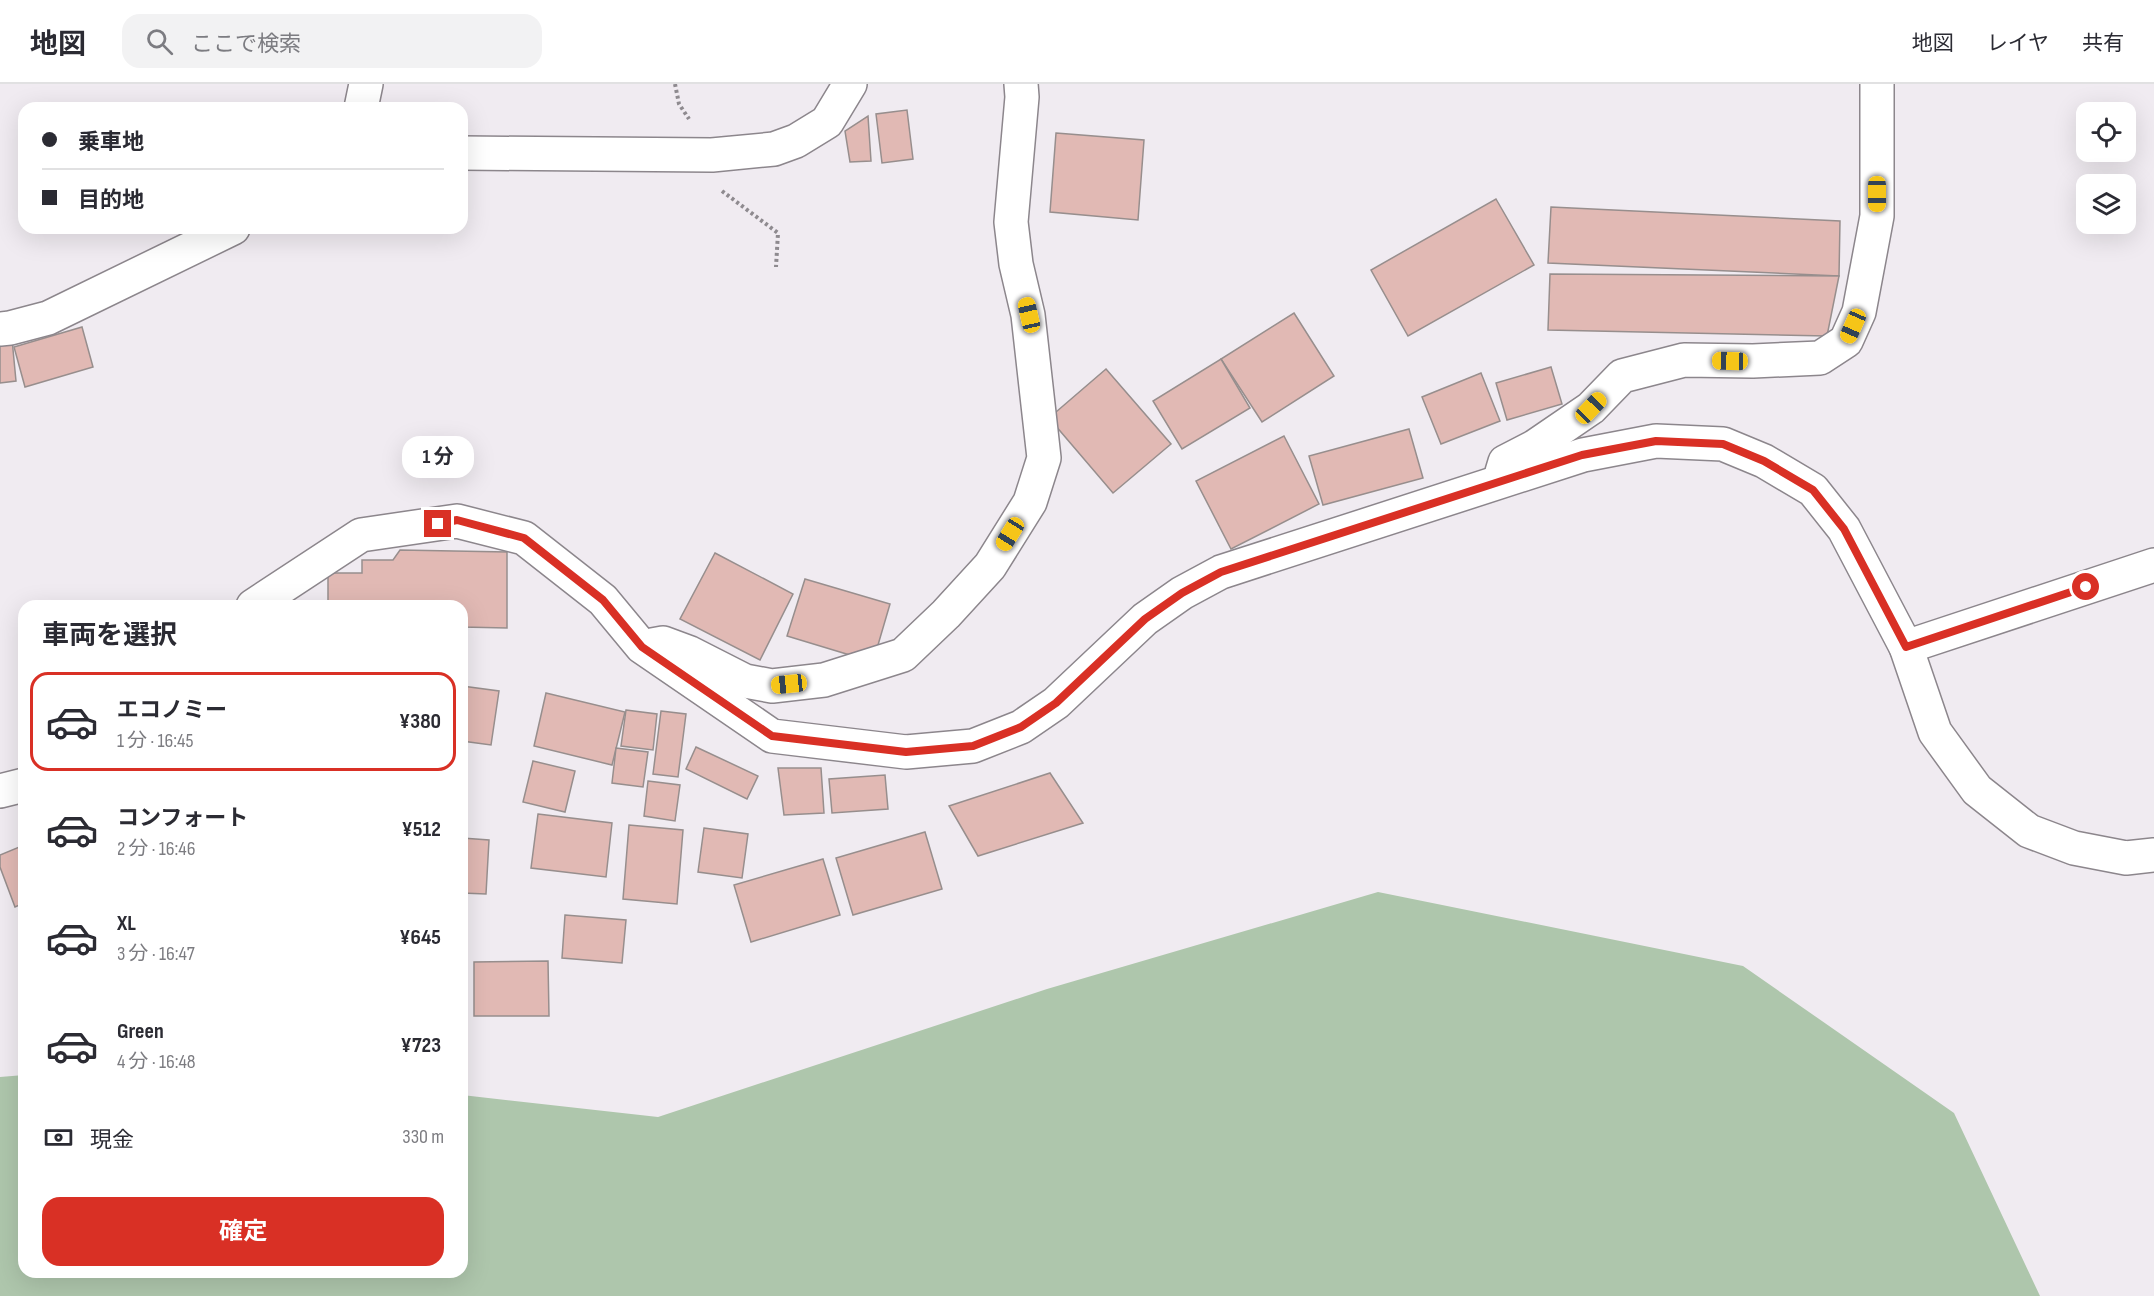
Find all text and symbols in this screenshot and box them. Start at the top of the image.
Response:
search box [122,14,542,68]
icon: search [143,25,176,58]
text: 地図 [30,28,86,61]
text: ここで検索 [191,31,301,58]
text: 地図 [1912,31,1954,56]
text: レイヤ [1987,31,2049,56]
text: 共有 [2082,31,2124,56]
map controls [2076,102,2136,234]
button: locate [2076,102,2136,162]
text: 乗車地 [78,129,144,156]
button: layers [2076,174,2136,234]
car [1868,176,1886,212]
text: 目的地 [78,187,144,214]
car [1016,295,1042,335]
car [1837,306,1869,346]
car [1712,352,1748,370]
car [1572,389,1610,427]
callout: 1 分 [402,437,474,479]
text: 1 分 [423,445,453,469]
route end [424,510,451,537]
car [993,514,1027,554]
route start [2072,573,2099,600]
text: 車両を選択 [42,620,177,652]
car [770,673,808,695]
icon: car [45,695,99,749]
text: エコノミー [117,697,227,724]
text: ¥380 [399,708,441,735]
text: 1 分 · 16:45 [117,729,194,753]
icon: car [45,803,99,857]
text: コンフォート [117,805,248,832]
text: ¥512 [402,816,441,843]
text: 2 分 · 16:46 [117,837,195,861]
text: XL [117,910,136,937]
icon: car [45,911,99,965]
text: ¥645 [399,924,441,951]
text: 3 分 · 16:47 [117,942,195,966]
text: Green [117,1018,164,1045]
icon: car [45,1019,99,1073]
text: ¥723 [401,1032,441,1059]
text: 4 分 · 16:48 [117,1050,196,1074]
icon: cash [42,1121,75,1154]
text: 330 m [402,1125,444,1149]
text: 現金 [90,1127,134,1154]
button: 確定 [42,1197,444,1266]

